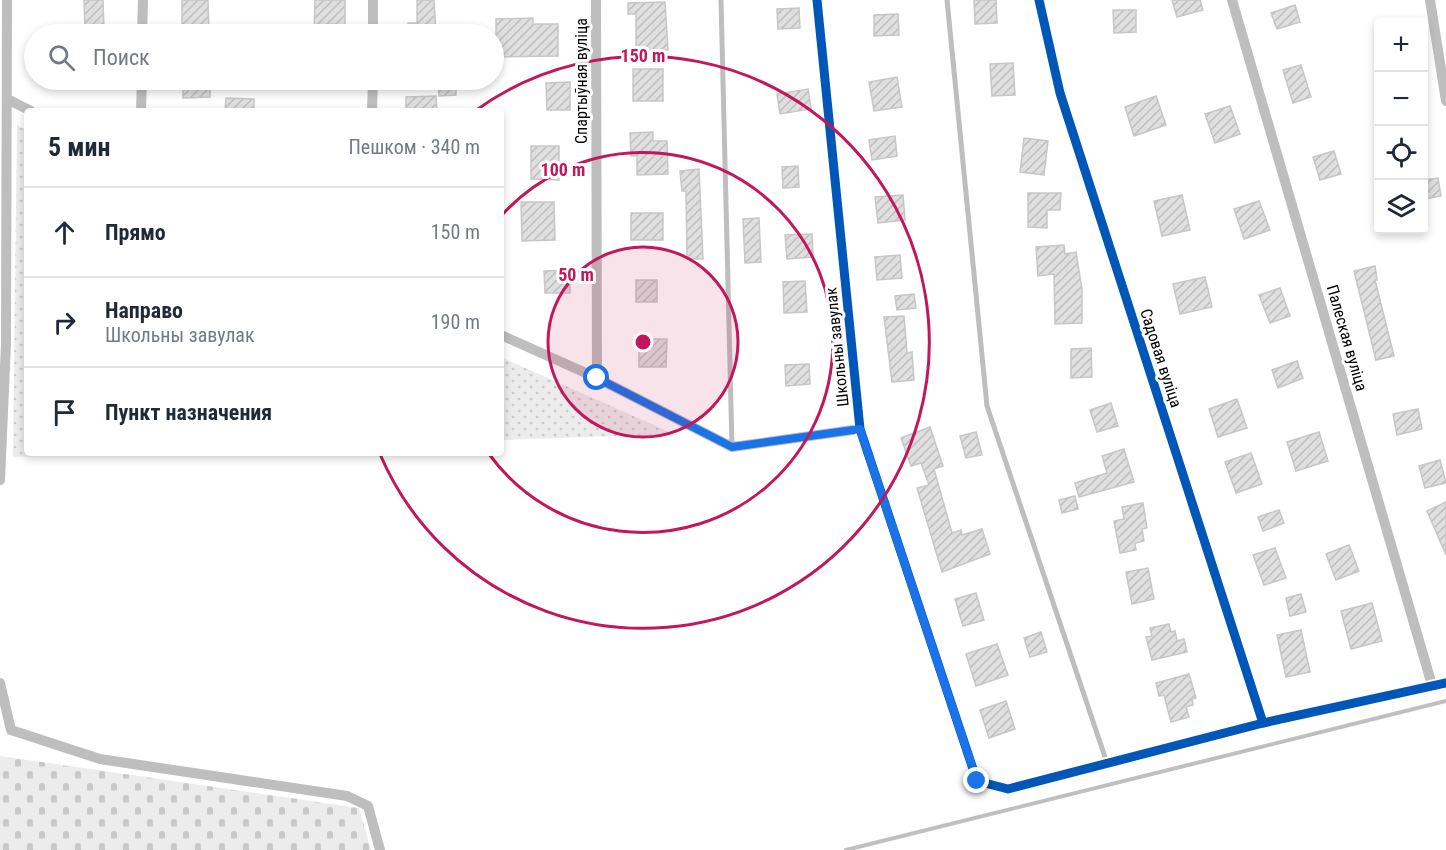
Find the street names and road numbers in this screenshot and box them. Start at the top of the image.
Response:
street label: Спартыўная вуліца [572,18,591,144]
street label: Палеская вуліца [1323,283,1371,393]
street label: Школьны завулак [821,286,853,407]
street label: Садовая вуліца [1136,306,1186,410]

